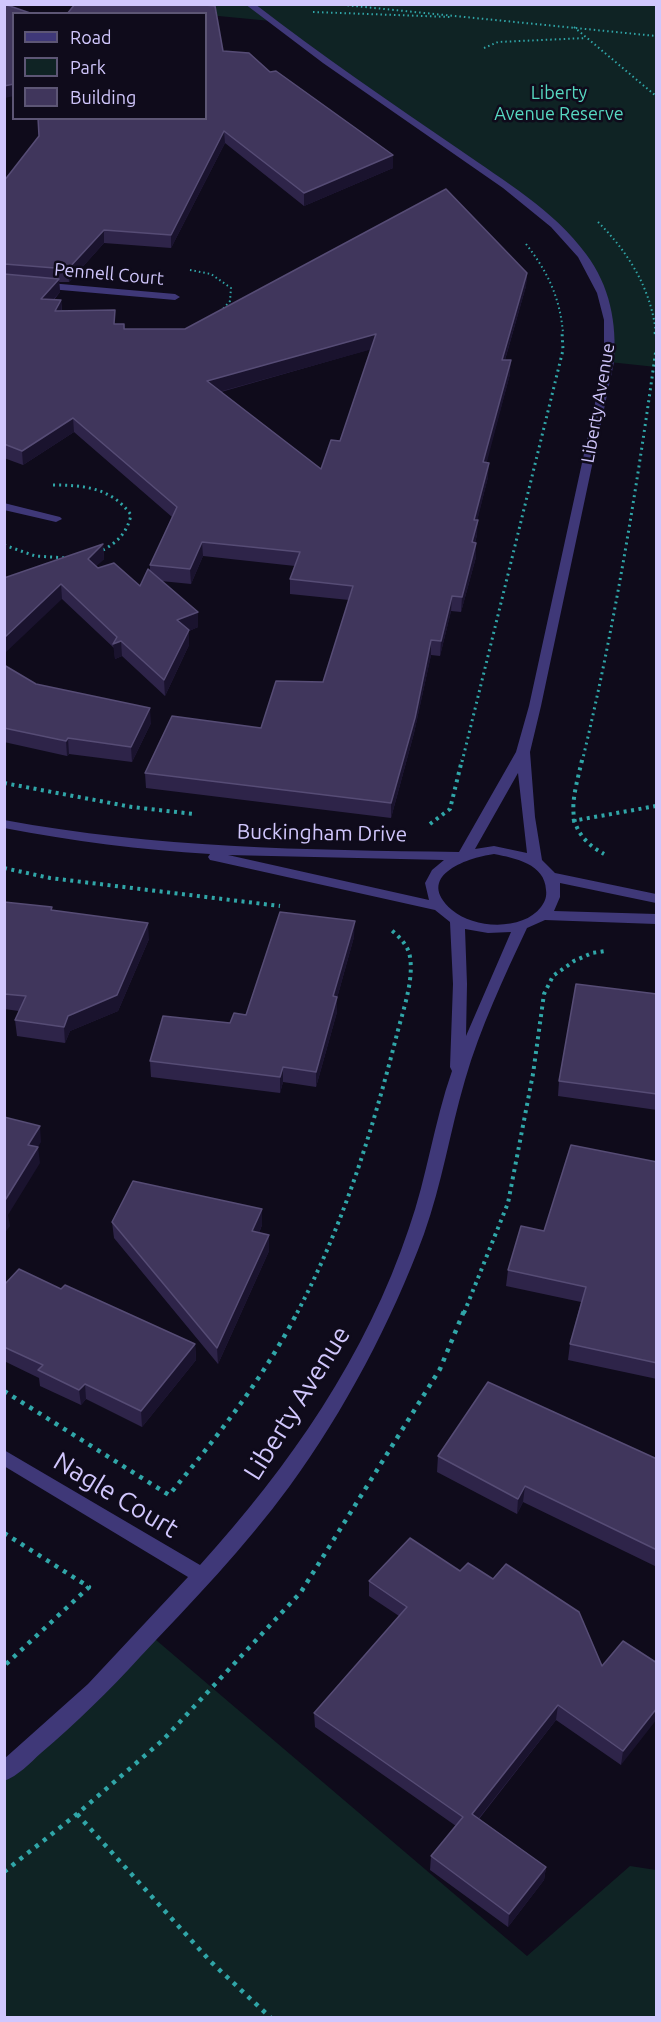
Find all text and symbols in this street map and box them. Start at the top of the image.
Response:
legend [12,12,207,120]
text: Road [70,27,112,47]
text: Park [70,57,106,77]
park label: Liberty Avenue Reserve [494,82,624,124]
text: Building [70,87,136,107]
street label: Pennell Court [53,258,165,290]
street label: Liberty Avenue [577,341,619,465]
street label: Buckingham Drive [237,819,407,847]
street label: Liberty Avenue [237,1320,357,1486]
street label: Nagle Court [48,1446,184,1544]

